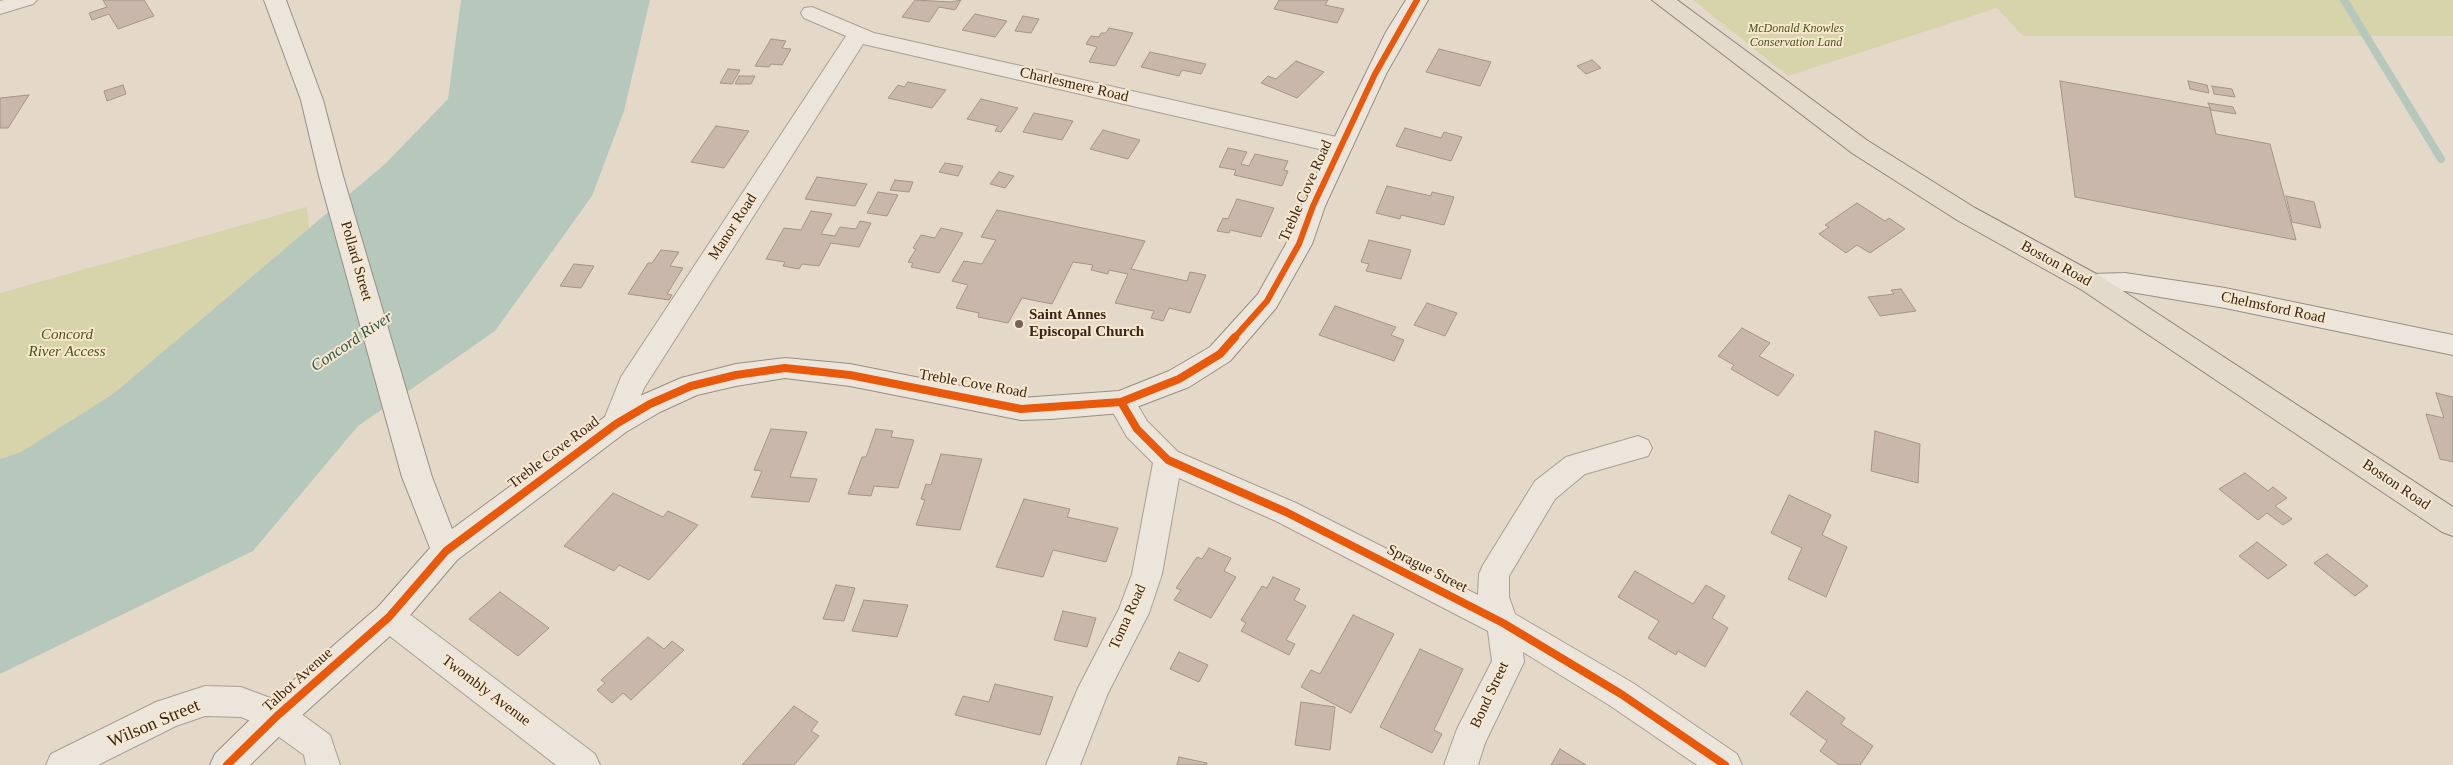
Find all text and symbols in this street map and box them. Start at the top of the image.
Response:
park label: McDonald Knowles Conservation Land [1748,22,1844,50]
street label: Charlesmere Road [1018,64,1130,106]
street label: Treble Cove Road [1276,137,1336,245]
street label: Manor Road [705,190,761,264]
street label: Pollard Street [336,219,376,303]
street label: Boston Road [2018,237,2094,291]
street label: Chelmsford Road [2219,288,2327,328]
place label: Saint Annes Episcopal Church [1029,306,1144,341]
water label: Concord River [308,308,396,376]
marker: Saint Annes Episcopal Church [1013,318,1025,330]
park label: Concord River Access [28,326,106,361]
street label: Treble Cove Road [918,366,1028,402]
street label: Treble Cove Road [505,413,603,493]
street label: Boston Road [2359,456,2433,514]
street label: Sprague Street [1384,541,1470,597]
street label: Toma Road [1106,582,1150,652]
street label: Talbot Avenue [260,644,336,716]
street label: Twombly Avenue [438,652,534,730]
street label: Bond Street [1467,659,1513,731]
street label: Wilson Street [105,695,203,753]

